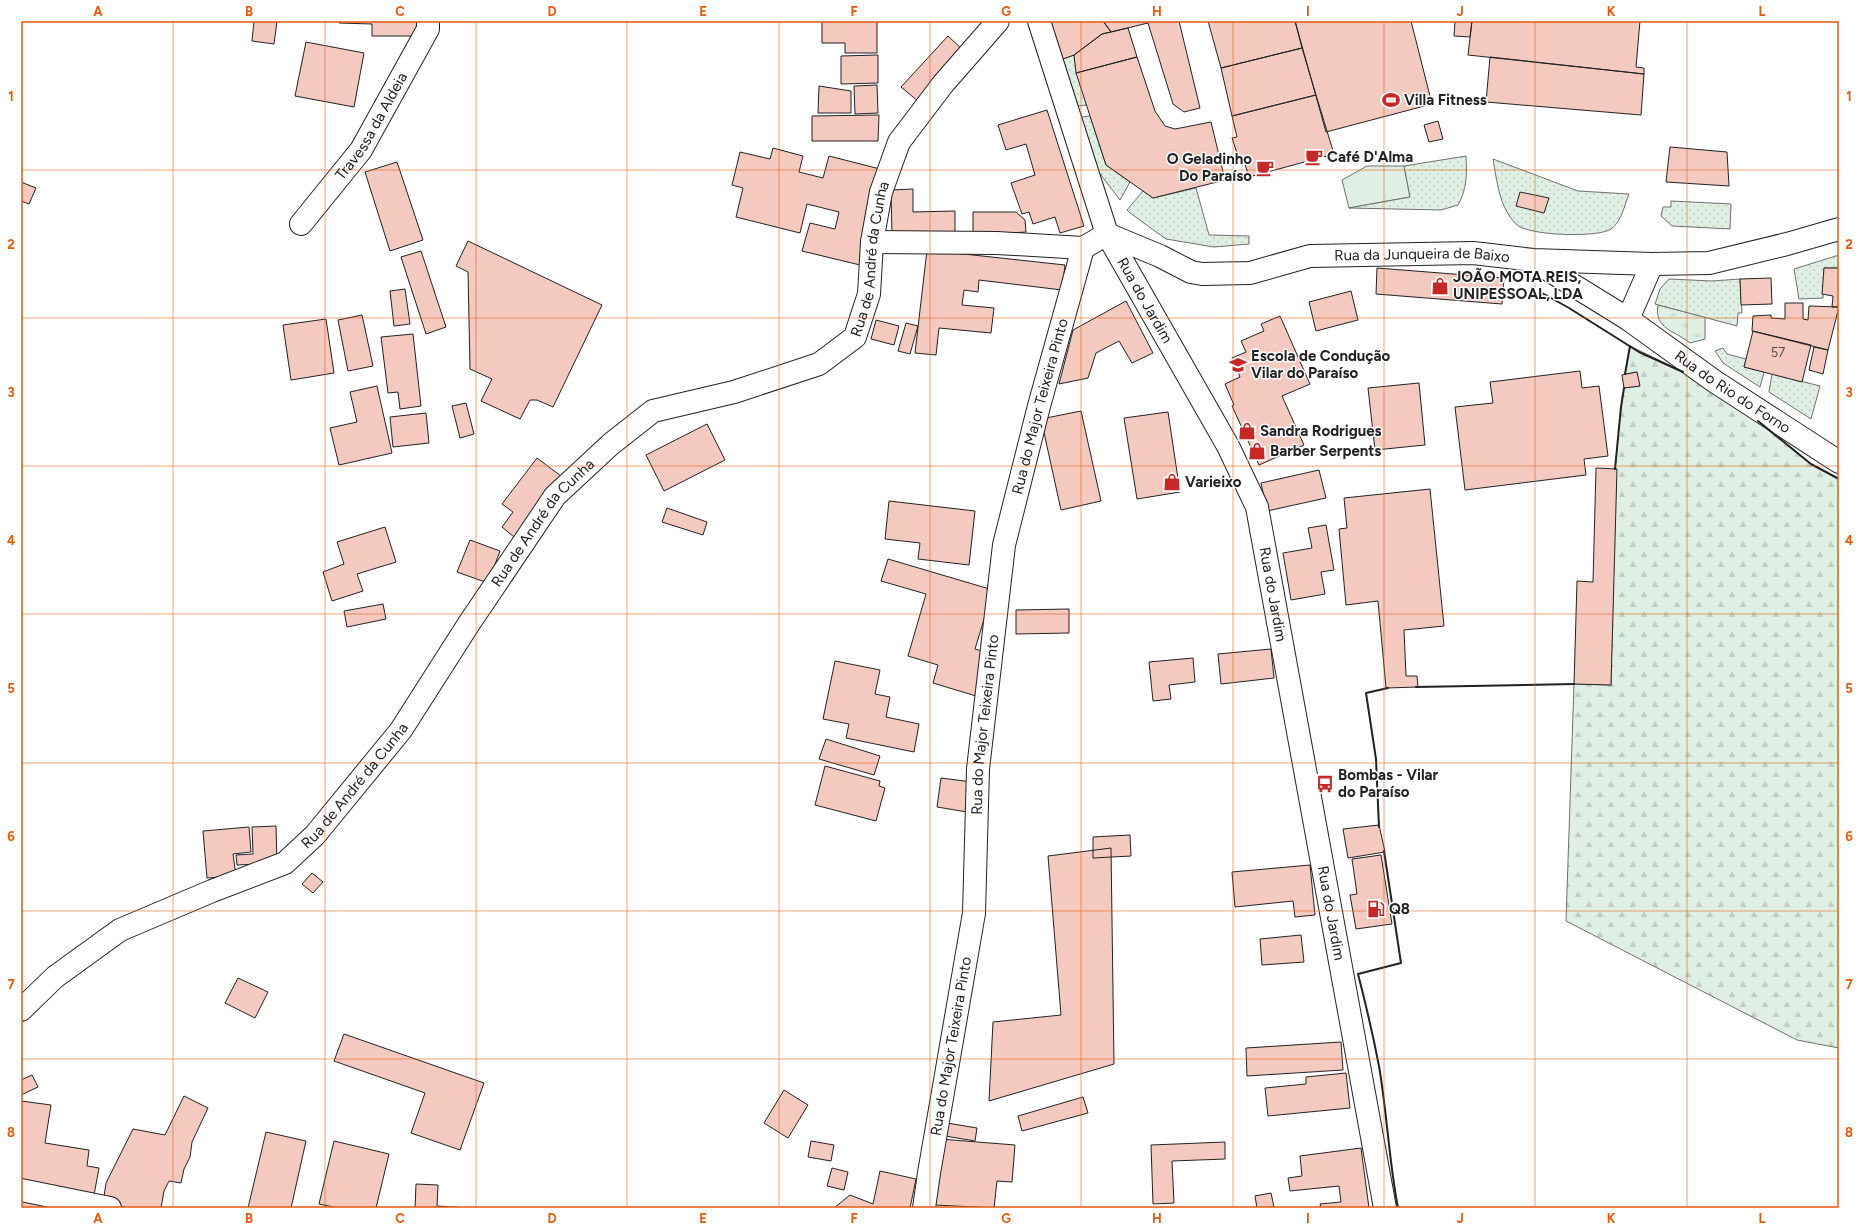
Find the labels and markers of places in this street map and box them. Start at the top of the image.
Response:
sports icon: Villa Fitness [1381,90,1401,110]
place label: Villa Fitness [1404,91,1487,109]
cafe icon: Café D'Alma [1304,147,1324,167]
place label: Café D'Alma [1327,148,1413,166]
place label: O Geladinho Do Paraíso [1167,150,1252,185]
cafe icon: O Geladinho Do Paraíso [1255,158,1275,178]
place label: JOÃO MOTA REIS, UNIPESSOAL, LDA [1453,267,1583,303]
shop icon: JOÃO MOTA REIS, UNIPESSOAL, LDA [1430,276,1450,296]
place label: Escola de Condução Vilar do Paraíso [1251,347,1390,382]
school or university icon: Escola de Condução Vilar do Paraíso [1228,355,1248,375]
shop icon: Sandra Rodrigues [1237,421,1257,441]
place label: Sandra Rodrigues [1260,422,1382,440]
shop icon: Barber Serpents [1247,441,1267,461]
place label: Barber Serpents [1270,442,1381,460]
shop icon: Varieixo [1162,472,1182,492]
place label: Varieixo [1185,473,1242,491]
place label: Bombas - Vilar do Paraíso [1338,766,1439,801]
bus stop icon: Bombas - Vilar do Paraíso [1315,774,1335,794]
fuel station icon: Q8 [1366,899,1386,919]
place label: Q8 [1389,900,1410,918]

